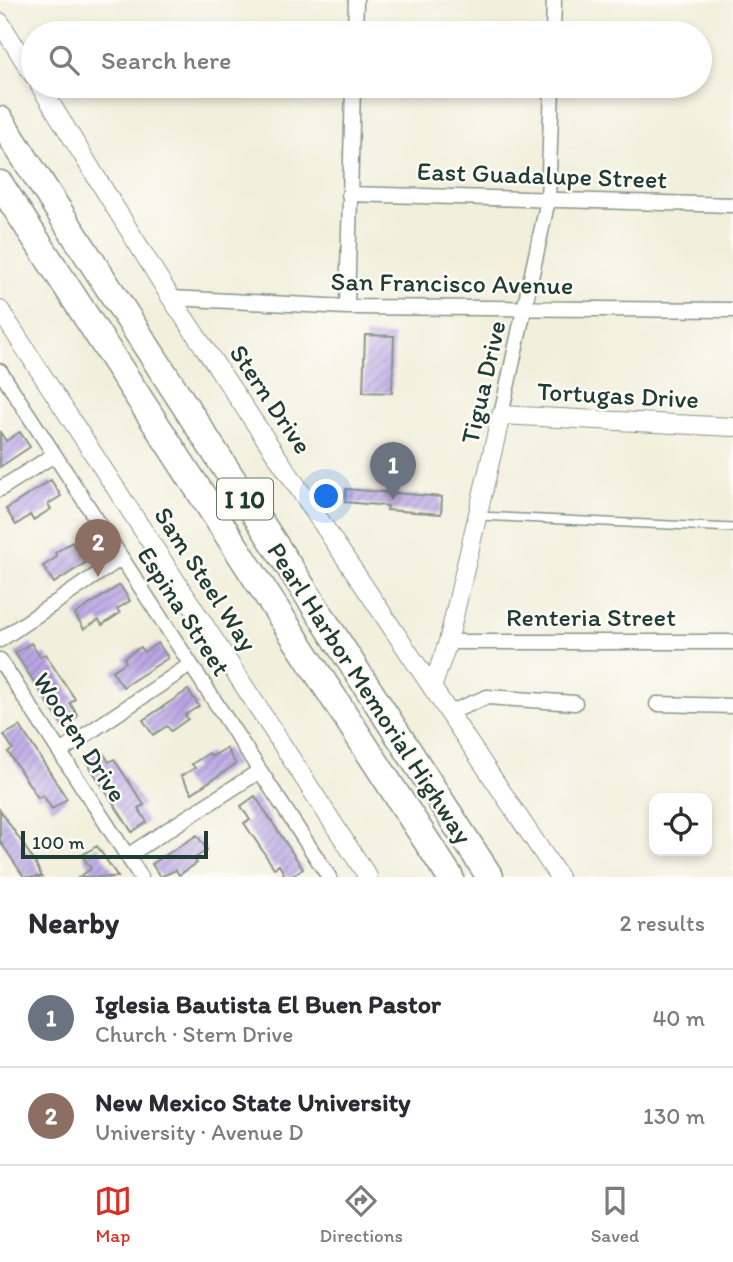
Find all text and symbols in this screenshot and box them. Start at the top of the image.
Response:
search box [21,21,712,98]
icon: search [45,41,83,79]
text: Search here [101,44,231,76]
street label: East Guadalupe Street [416,155,668,195]
street label: San Francisco Avenue [330,265,574,301]
street label: Tigua Drive [453,317,513,447]
street label: Stern Drive [223,338,319,460]
street label: Tortugas Drive [536,375,700,415]
pin: 1 [370,442,416,500]
road number: I 10 [217,478,273,520]
your location [309,479,343,513]
street label: Sam Steel Way [147,501,265,657]
pin: 2 [75,519,121,577]
street label: Pearl Harbor Memorial Highway [260,536,480,850]
street label: Espina Street [130,540,238,682]
street label: Renteria Street [506,601,676,633]
street label: Wooten Drive [26,666,134,808]
map controls [649,793,712,856]
button: locate [649,793,712,856]
scale bar [21,828,208,860]
text: 100 m [32,831,84,854]
text: Nearby [28,904,119,941]
text: 2 results [619,909,705,937]
text: Iglesia Bautista El Buen Pastor [95,988,441,1020]
text: 1 [46,1004,56,1032]
text: 40 m [652,1004,705,1032]
text: Church · Stern Drive [95,1020,293,1048]
text: New Mexico State University [95,1086,410,1118]
text: 2 [45,1102,57,1130]
text: 130 m [643,1102,705,1130]
text: University · Avenue D [95,1118,304,1146]
tab: Map [94,1182,132,1247]
tab: Directions [319,1182,403,1247]
tab: Saved [591,1182,639,1247]

